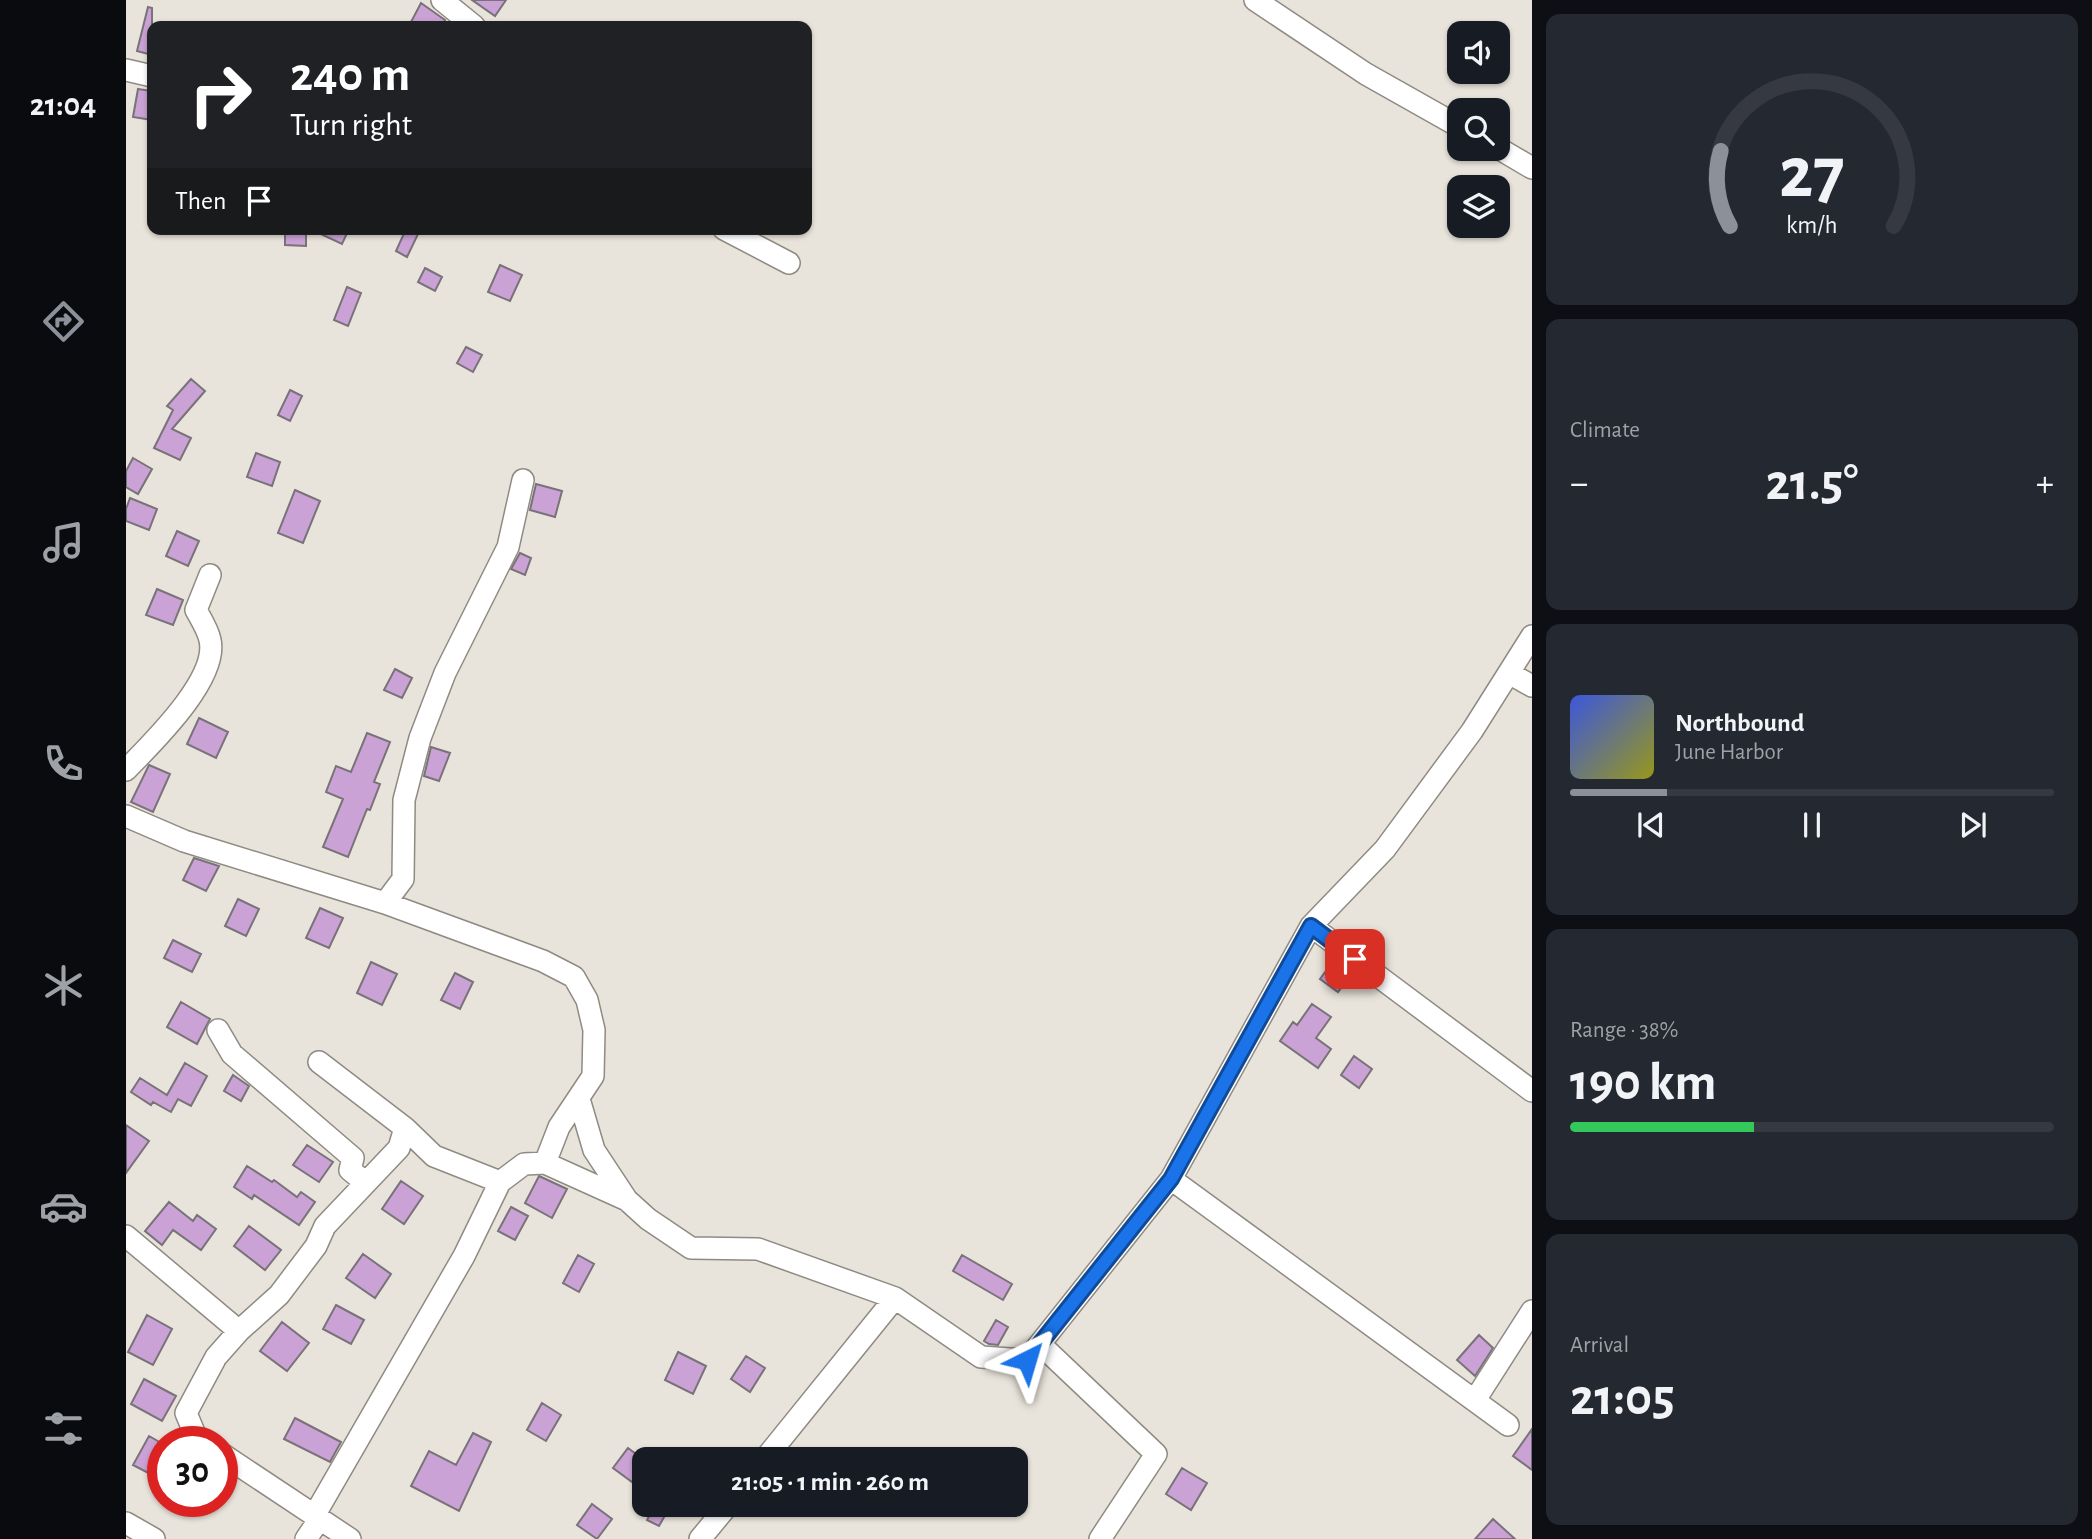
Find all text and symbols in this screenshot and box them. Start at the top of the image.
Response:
map controls [1447,21,1510,238]
button: sound [1447,21,1510,84]
icon: right [175,49,266,140]
text: 240 m [290,51,410,100]
text: 21:04 [30,89,96,121]
button: search [1447,98,1510,161]
text: Turn right [290,109,412,141]
text: 27 [1779,138,1845,211]
button: layers [1447,175,1510,238]
icon: arrive [240,182,278,220]
text: Then [175,188,226,214]
text: km/h [1786,212,1838,237]
icon: directions [39,297,88,346]
text: Climate [1570,419,1640,442]
text: 21.5° [1766,457,1858,509]
text: − [1570,465,1588,503]
text: + [2036,465,2054,503]
icon: music [39,518,88,567]
text: Northbound [1675,710,1804,736]
icon: phone [39,739,88,788]
text: June Harbor [1675,741,1783,764]
icon: previous [1632,806,1670,844]
icon: pause [1793,806,1831,844]
icon: next [1954,806,1992,844]
pin [1325,929,1385,989]
icon: arrive [1336,940,1374,978]
icon: climate [39,961,88,1010]
text: Range · 38% [1570,1019,1679,1042]
text: 190 km [1570,1057,1716,1109]
icon: car [39,1182,88,1231]
position arrow [990,1323,1064,1397]
text: Arrival [1570,1334,1629,1357]
text: 21:05 [1570,1372,1675,1424]
icon: filters [39,1404,88,1453]
speed limit sign: 30 [147,1426,238,1517]
text: 21:05 · 1 min · 260 m [731,1469,929,1495]

